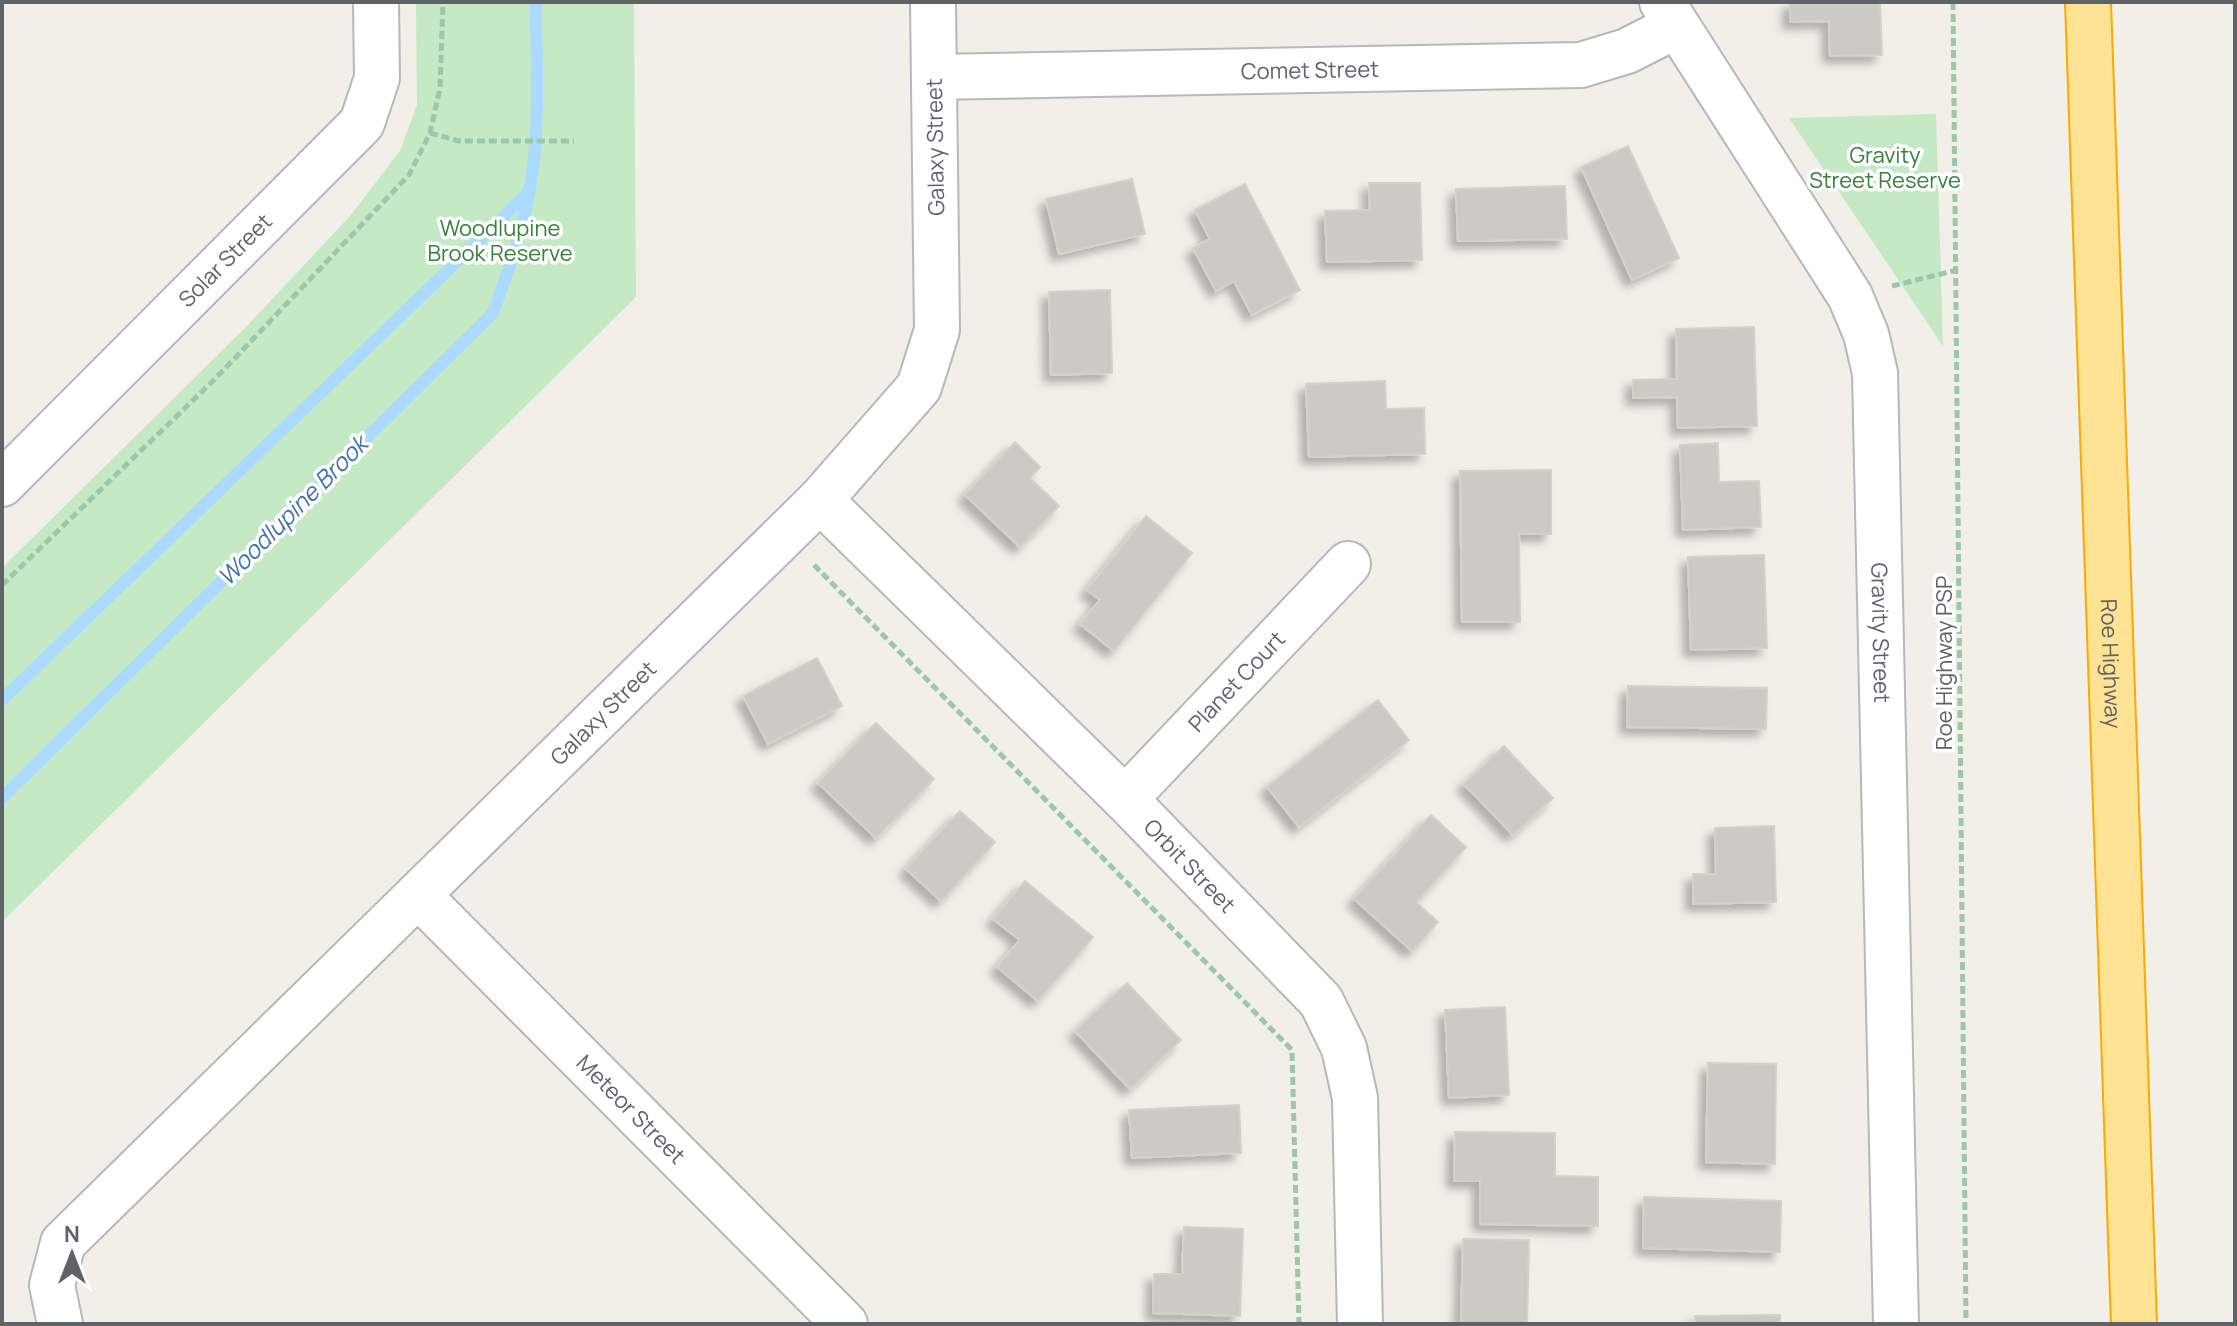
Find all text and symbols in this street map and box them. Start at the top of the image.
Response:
street label: Comet Street [1241,54,1379,86]
street label: Galaxy Street [919,78,951,216]
park label: Gravity Street Reserve [1809,140,1961,195]
street label: Solar Street [172,207,279,314]
park label: Woodlupine Brook Reserve [427,213,573,268]
water label: Woodlupine Brook [210,425,376,592]
street label: Gravity Street [1864,562,1897,703]
street label: Roe Highway PSP [1929,576,1959,750]
street label: Roe Highway [2094,598,2128,729]
street label: Planet Court [1181,624,1292,738]
street label: Galaxy Street [544,654,663,772]
street label: Orbit Street [1137,812,1242,919]
street label: Meteor Street [570,1048,692,1170]
north arrow [32,1214,112,1294]
text: N [64,1219,80,1249]

